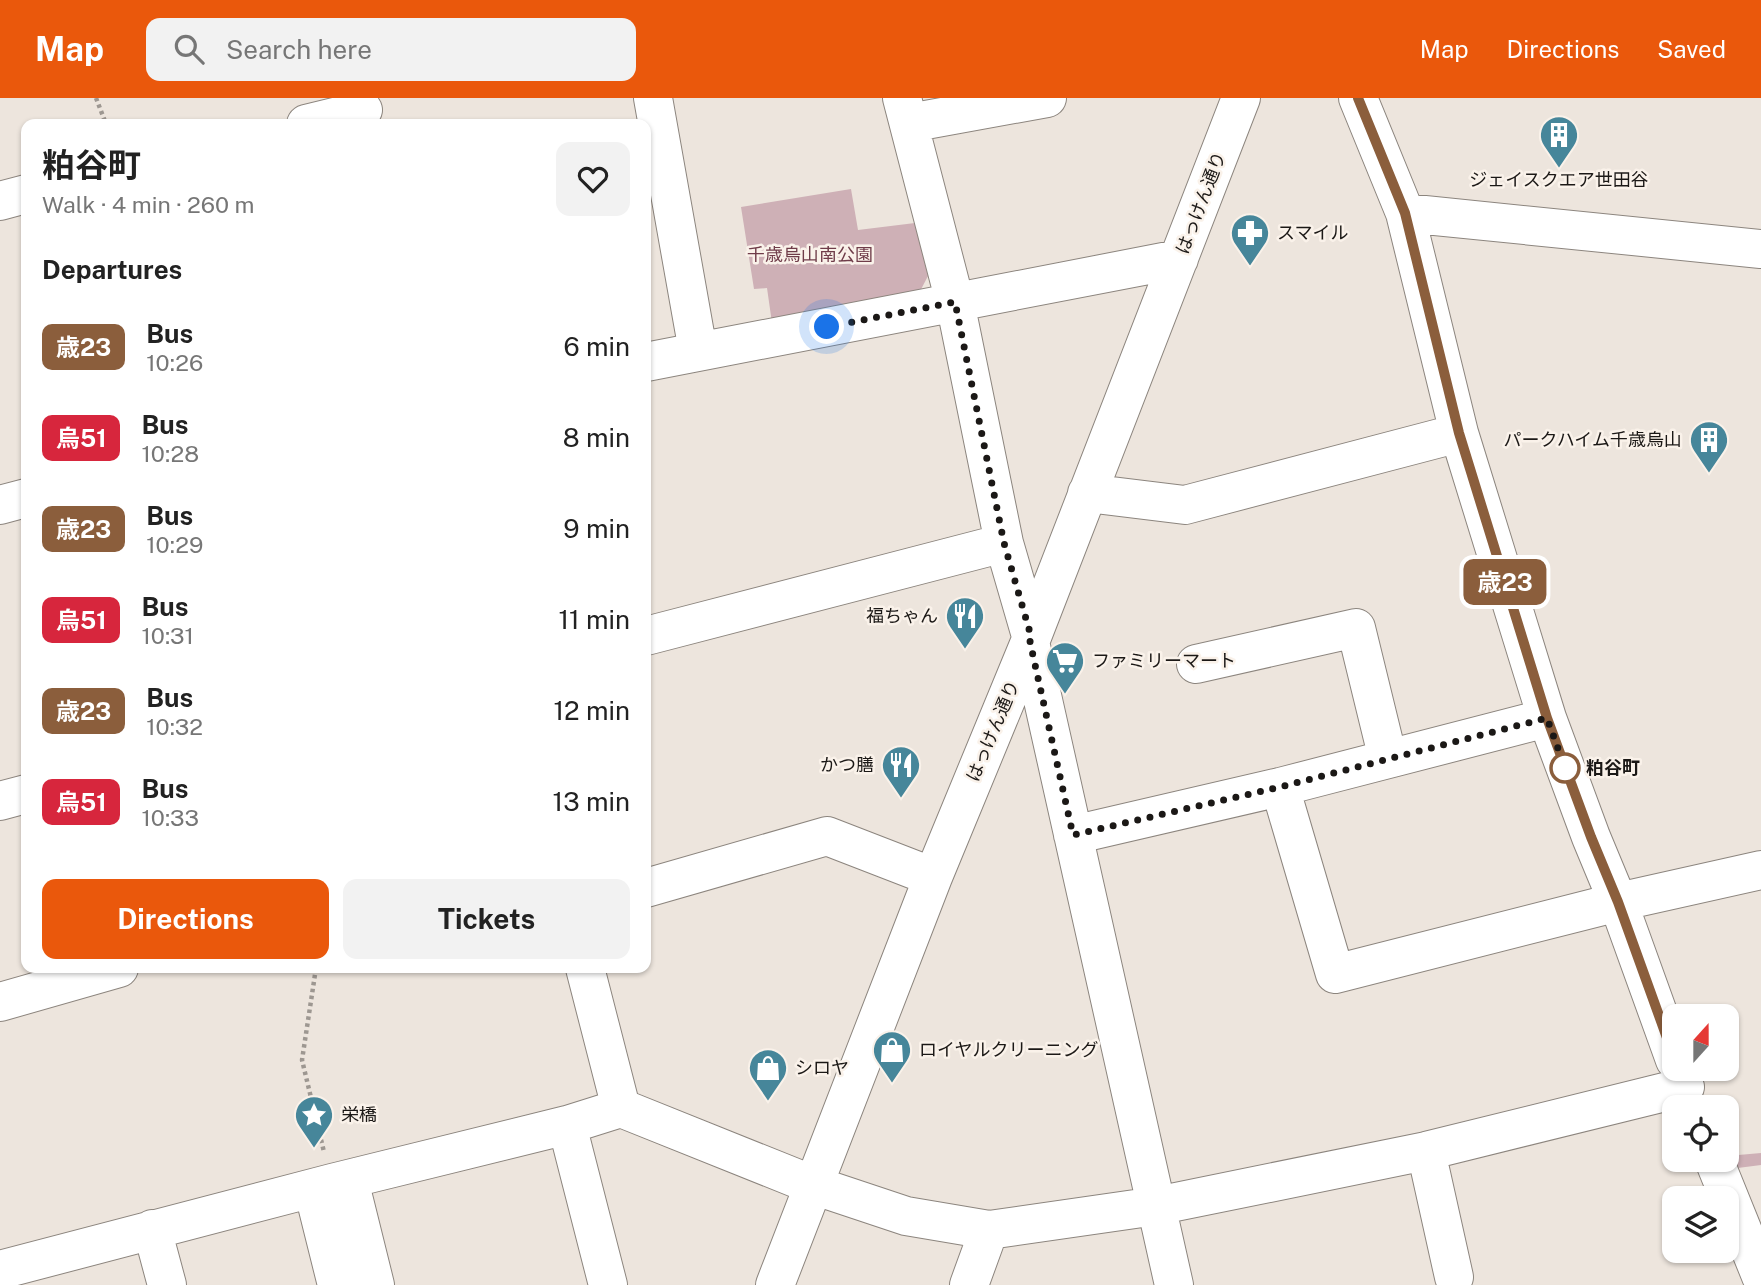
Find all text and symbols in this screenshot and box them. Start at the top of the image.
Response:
search box [146,18,636,81]
text: Map [35,30,104,68]
icon: search [170,30,208,68]
text: Search here [226,34,372,65]
text: Map [1420,35,1469,63]
text: Directions [1507,35,1619,63]
text: Saved [1657,35,1726,63]
building icon: ジェイスクエア世田谷 [1538,114,1580,169]
button: heart [556,142,630,216]
text: 粕谷町 [42,146,141,184]
street label: はっけん通り [1171,149,1230,257]
place label: ジェイスクエア世田谷 [1469,169,1649,190]
text: Walk · 4 min · 260 m [42,191,255,218]
pharmacy icon: スマイル [1229,212,1271,267]
place label: スマイル [1277,222,1348,243]
park label: 千歳烏山南公園 [747,244,873,265]
text: Departures [42,254,182,285]
your location [809,309,844,344]
text: Bus [146,318,193,349]
text: 6 min [563,331,630,362]
text: 歳23 [56,333,111,361]
text: 10:26 [146,349,203,376]
text: Bus [141,409,188,440]
building icon: パークハイム千歳烏山 [1688,419,1730,474]
text: 8 min [563,422,630,453]
text: 烏51 [56,424,106,452]
place label: パークハイム千歳烏山 [1504,429,1682,450]
text: 10:28 [141,440,199,467]
text: Bus [146,500,193,531]
text: 9 min [563,513,630,544]
text: 歳23 [56,515,111,543]
text: 10:29 [146,531,203,558]
line badge: 歳23 [1465,559,1545,605]
text: 歳23 [1477,568,1533,596]
text: Bus [141,591,188,622]
restaurant icon: 福ちゃん [944,595,986,650]
text: 11 min [558,604,630,635]
place label: 福ちゃん [866,605,938,626]
text: 烏51 [56,606,106,634]
text: 10:31 [141,622,194,649]
supermarket icon: ファミリーマート [1044,640,1086,695]
place label: ファミリーマート [1092,650,1236,671]
street label: はっけん通り [962,677,1023,785]
text: Bus [146,682,193,713]
text: 12 min [554,695,630,726]
text: 歳23 [56,697,111,725]
text: 10:32 [146,713,203,740]
restaurant icon: かつ膳 [880,744,922,799]
marker: 粕谷町 [1550,753,1580,783]
place label: かつ膳 [820,754,874,775]
place label: 粕谷町 [1586,757,1640,778]
text: Bus [141,773,188,804]
text: 13 min [553,786,630,817]
text: 烏51 [56,788,106,816]
text: 10:33 [141,804,199,831]
button: Directions [42,879,329,959]
button: Tickets [343,879,630,959]
north arrow [1662,1004,1740,1082]
map controls [1662,1004,1739,1263]
shop icon: ロイヤルクリーニング [871,1029,913,1084]
place label: ロイヤルクリーニング [919,1039,1098,1060]
shop icon: シロヤ [747,1047,789,1102]
place label: シロヤ [795,1057,849,1078]
place icon: 栄橋 [293,1094,335,1149]
button: locate [1662,1095,1739,1172]
place label: 栄橋 [341,1104,377,1125]
button: layers [1662,1186,1739,1263]

